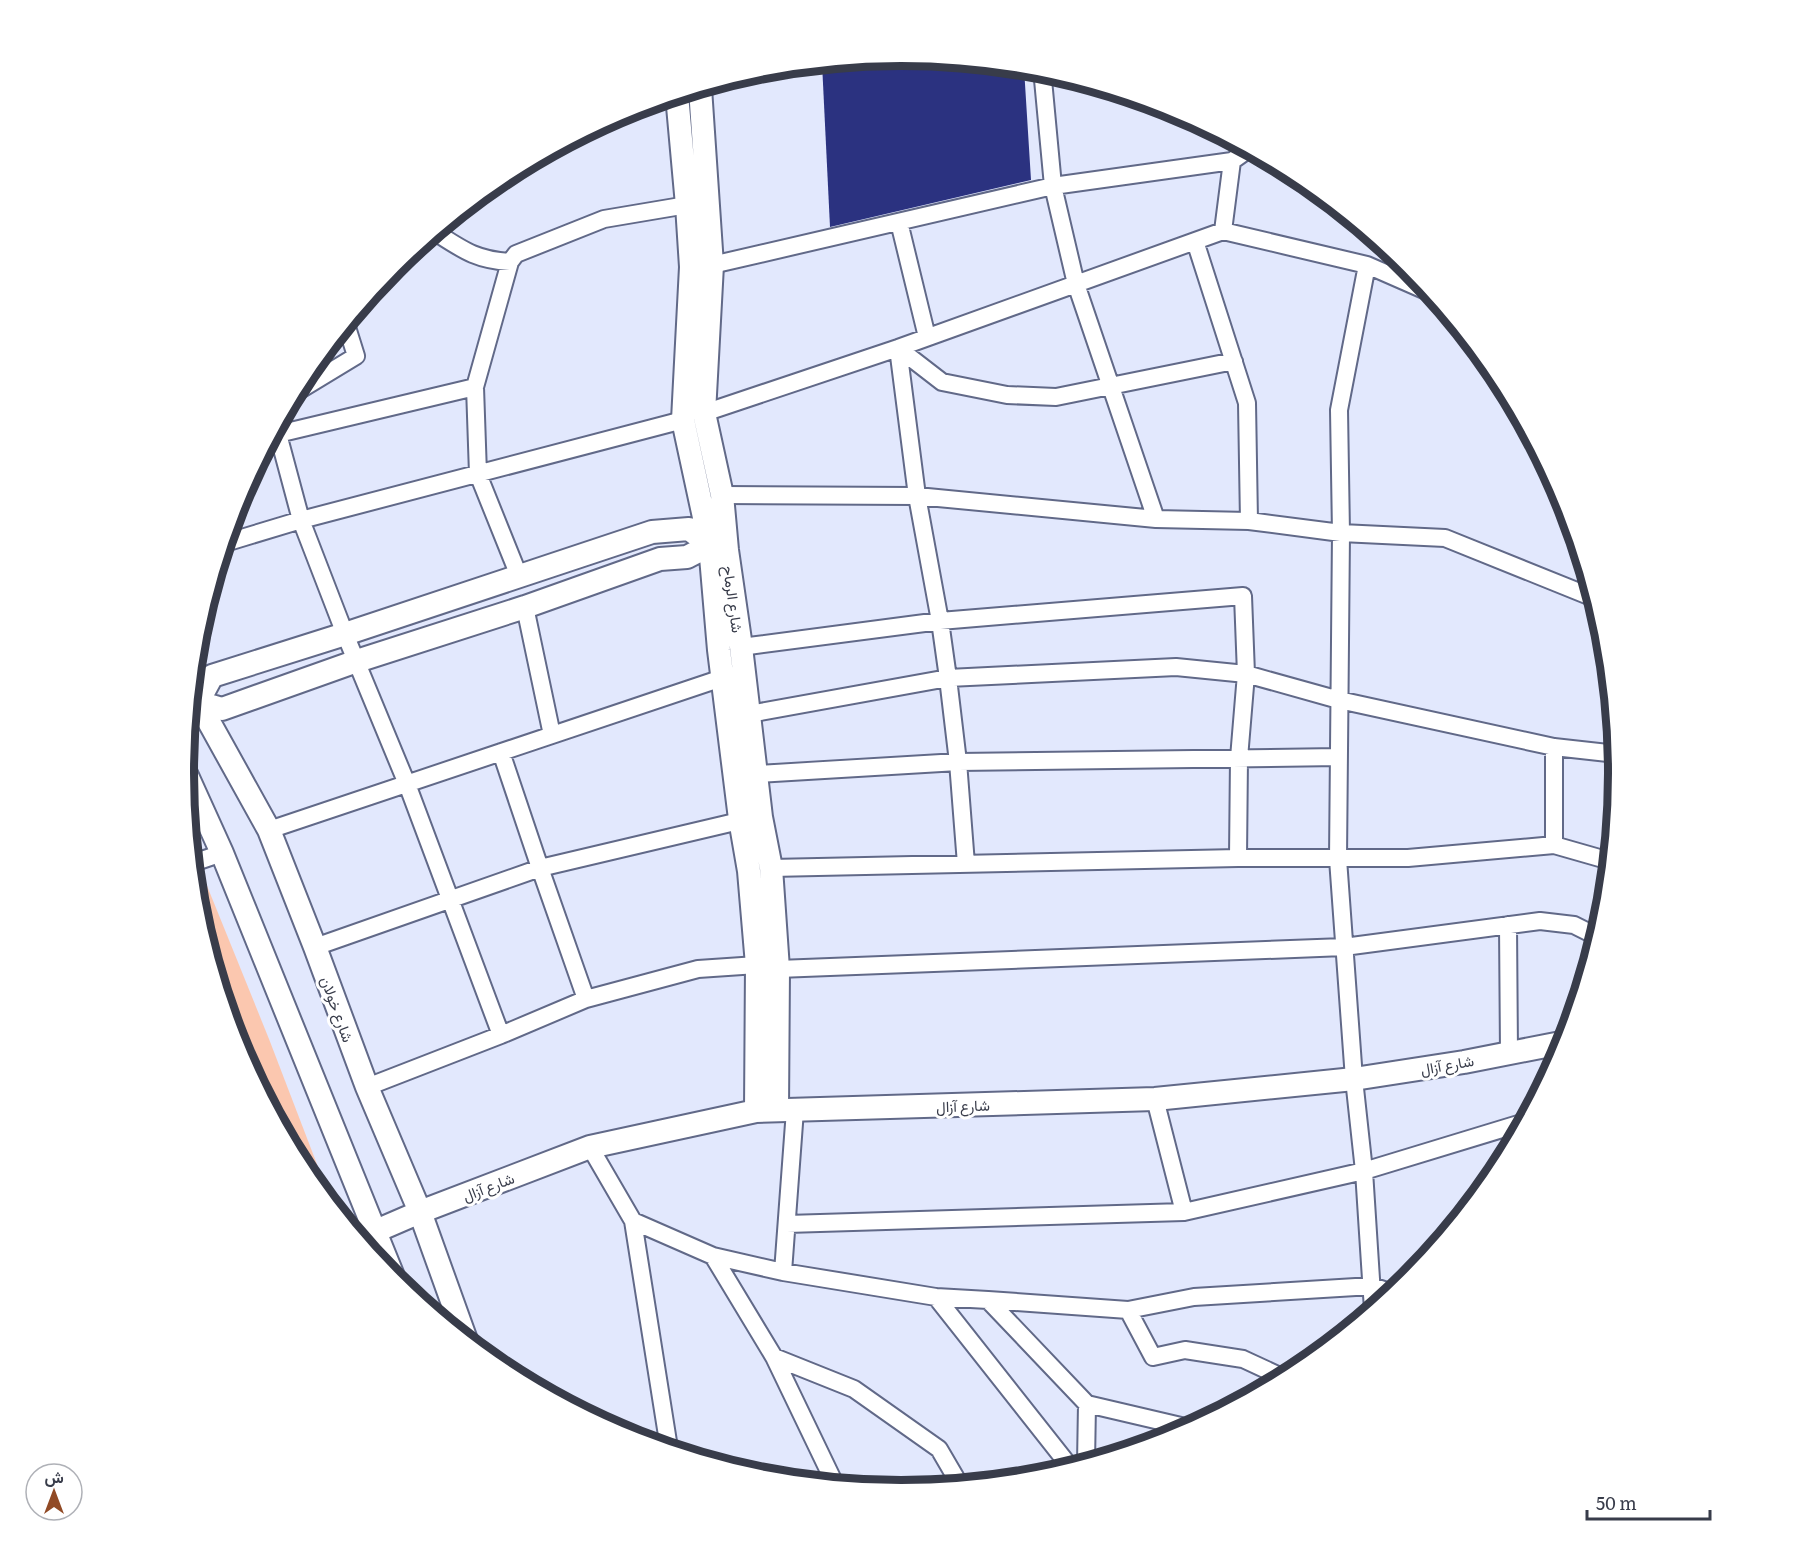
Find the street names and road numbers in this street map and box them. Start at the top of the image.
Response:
street label: شارع الرماح [717,564,750,634]
street label: شارع خولان [315,973,361,1046]
street label: شارع آزال [1418,1048,1476,1081]
street label: شارع آزال [936,1093,990,1118]
street label: شارع آزال [459,1166,518,1207]

